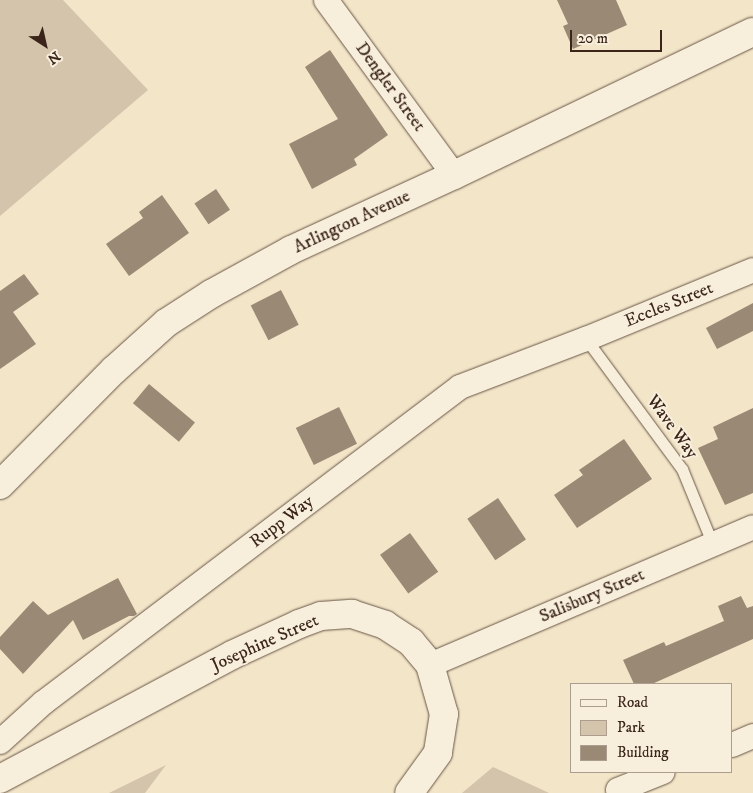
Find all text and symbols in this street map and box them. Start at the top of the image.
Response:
north arrow [20,20,70,70]
scale bar [573,20,666,52]
text: 20 m [578,29,608,48]
street label: Dengler Street [350,38,430,136]
text: N [44,47,63,68]
street label: Arlington Avenue [290,186,414,258]
street label: Eccles Street [622,277,716,333]
street label: Wave Way [642,391,702,463]
street label: Rupp Way [246,491,318,553]
street label: Salisbury Street [536,564,648,628]
street label: Josephine Street [208,610,322,676]
legend [570,683,733,773]
text: Road [617,693,648,712]
text: Park [617,718,645,737]
text: Building [617,743,669,762]

